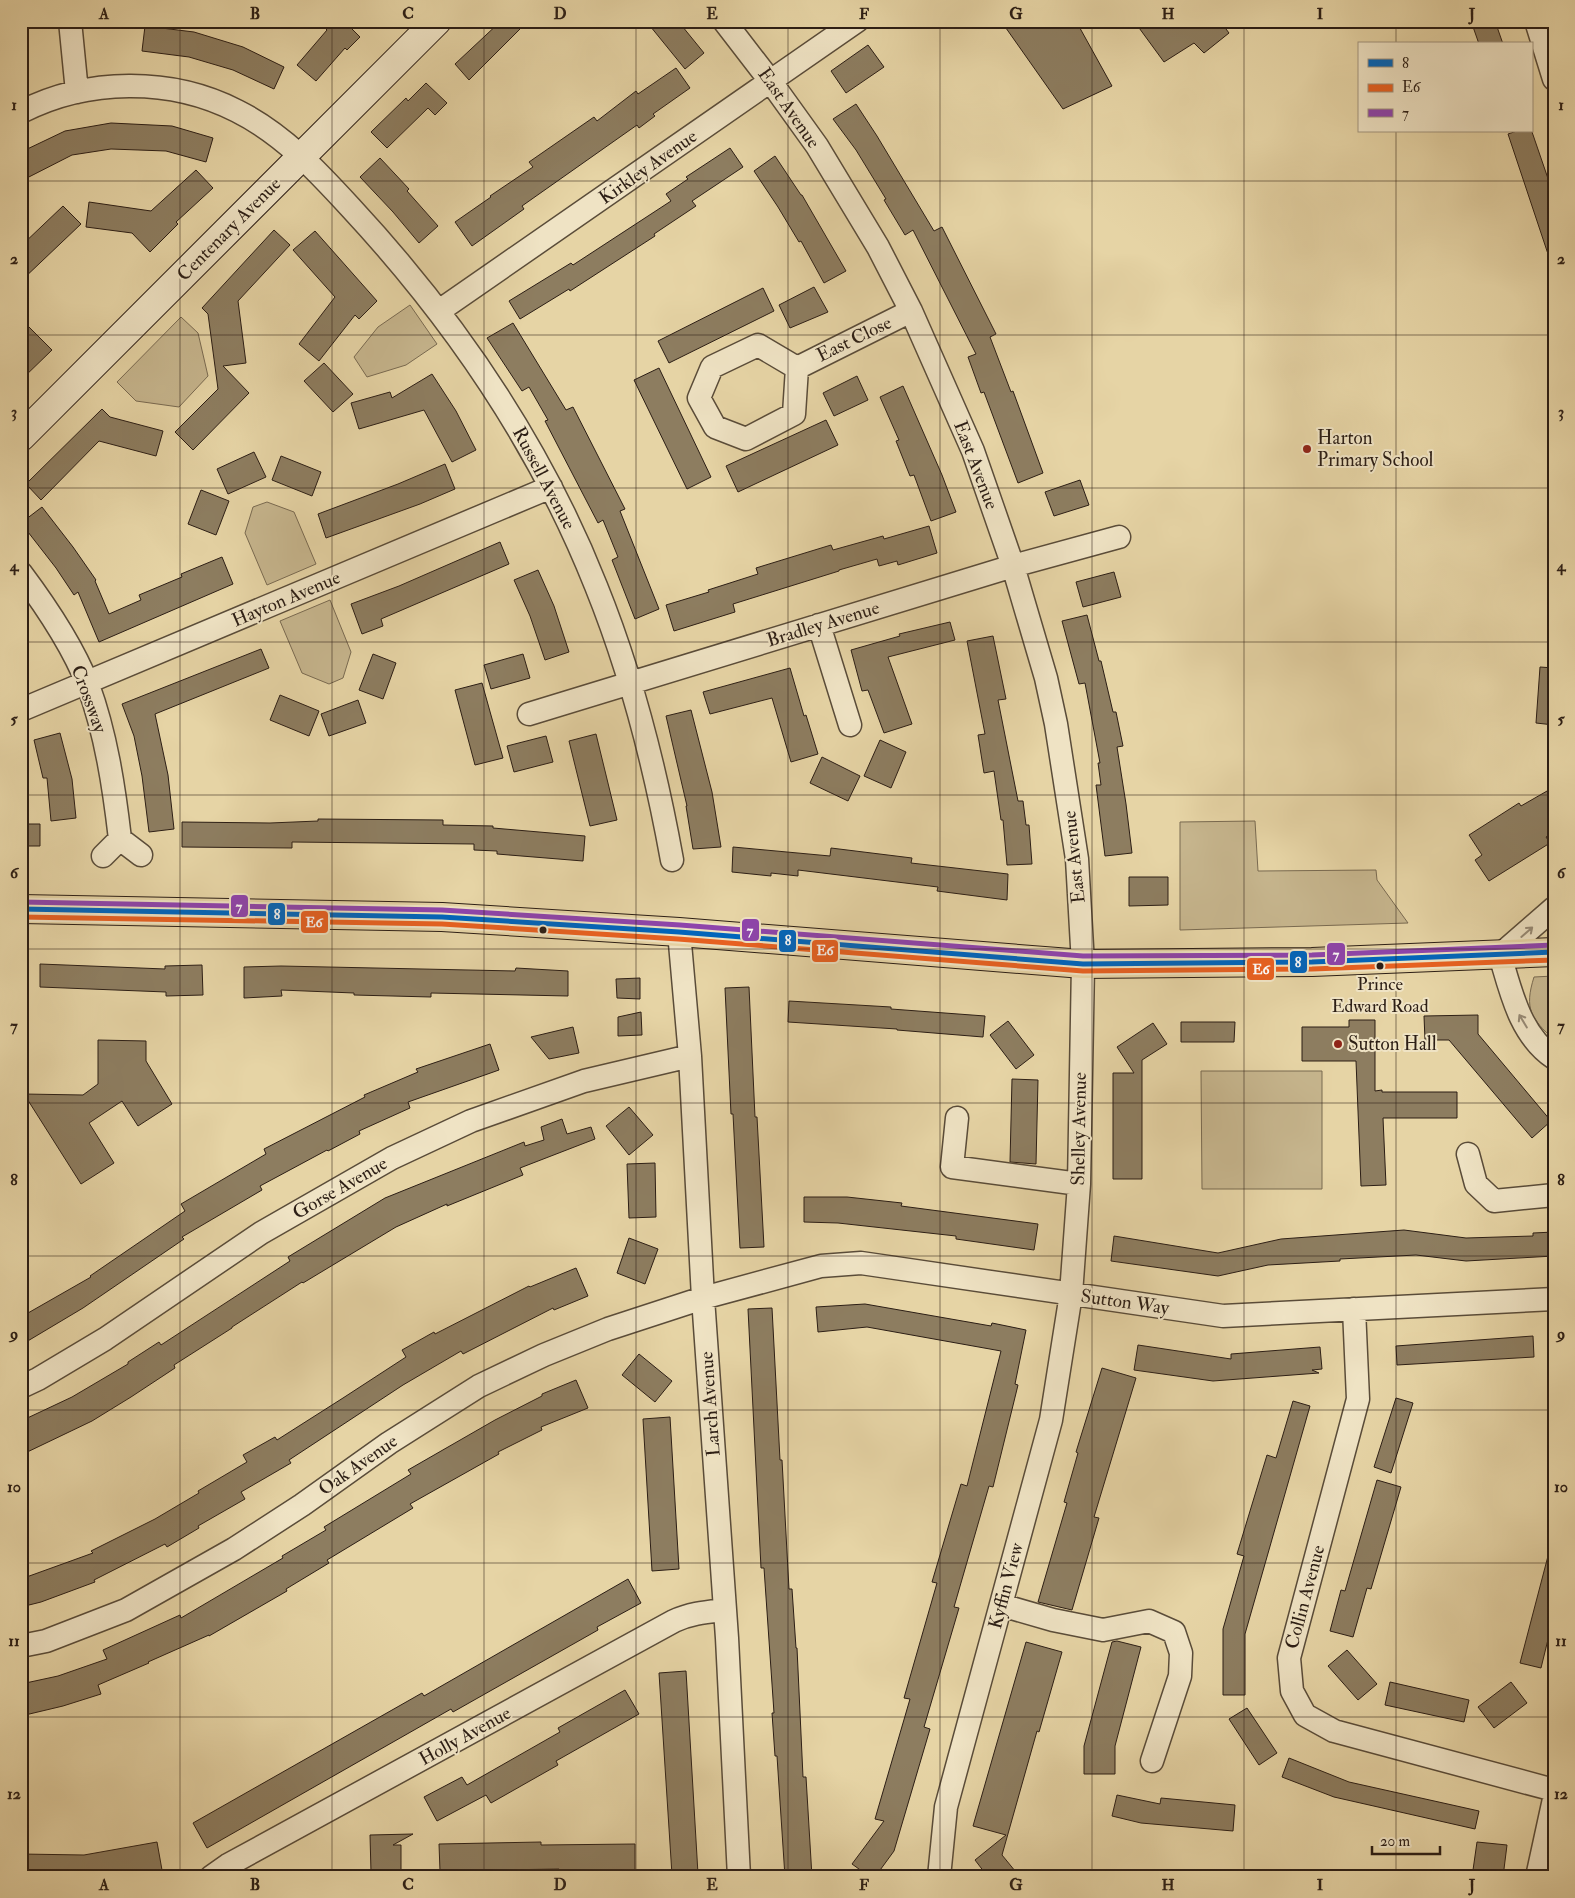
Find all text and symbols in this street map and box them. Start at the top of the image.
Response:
text: A [98,4,110,24]
text: B [250,4,260,24]
text: C [402,4,414,24]
text: D [553,4,567,24]
text: E [706,4,718,24]
text: F [859,4,869,24]
text: G [1009,4,1023,24]
text: H [1161,4,1175,24]
text: I [1317,4,1324,24]
text: J [1468,4,1476,25]
legend [1358,42,1532,132]
text: 8 [1402,54,1409,73]
street label: East Avenue [752,63,826,153]
text: E6 [1402,78,1422,97]
text: 1 [11,95,17,115]
text: 1 [1558,95,1564,115]
text: 7 [1402,104,1409,123]
street label: Kirkley Avenue [594,124,702,210]
street label: Centenary Avenue [172,172,286,286]
text: 2 [10,249,18,269]
text: 2 [1557,249,1565,269]
street label: East Close [813,311,895,367]
text: 3 [11,402,17,422]
text: 3 [1558,402,1564,422]
street label: East Avenue [948,417,1004,513]
street label: Russell Avenue [507,423,581,534]
place label: Harton Primary School [1317,426,1433,472]
marker: Harton Primary School [1301,443,1313,455]
text: 4 [9,556,20,576]
text: 4 [1556,556,1567,576]
street label: Hayton Avenue [228,565,344,633]
street label: Bradley Avenue [764,595,882,653]
street label: Crossway [66,662,113,737]
text: 5 [10,709,18,729]
text: 5 [1557,709,1565,729]
street label: East Avenue [1057,809,1091,905]
text: 6 [10,863,20,883]
text: 6 [1557,863,1567,883]
line badge: 7 [230,894,249,918]
text: 7 [236,898,243,915]
line badge: 8 [267,902,286,926]
text: 8 [274,906,281,923]
line badge: E6 [300,910,329,934]
text: E6 [305,914,324,931]
line badge: 7 [741,918,760,942]
text: 7 [747,922,754,939]
unlabelled marker [538,925,548,935]
one-way arrow [1520,926,1533,937]
line badge: 8 [778,929,797,953]
text: 8 [785,932,792,949]
line badge: E6 [811,939,839,963]
text: E6 [816,942,835,959]
line badge: 7 [1326,942,1346,966]
text: 7 [1333,946,1340,963]
line badge: 8 [1289,950,1308,974]
text: 8 [1295,954,1302,971]
line badge: E6 [1246,957,1275,981]
text: E6 [1252,961,1271,978]
marker: Prince Edward Road [1375,961,1385,971]
place label: Prince Edward Road [1331,973,1429,1018]
one-way arrow [1518,1015,1528,1029]
text: 7 [10,1016,18,1036]
text: 7 [1557,1016,1565,1036]
place label: Sutton Hall [1348,1032,1437,1056]
marker: Sutton Hall [1332,1038,1344,1050]
street label: Shelley Avenue [1066,1072,1092,1186]
street label: Gorse Avenue [288,1151,392,1225]
text: 8 [10,1170,18,1190]
text: 8 [1557,1170,1565,1190]
street label: Sutton Way [1079,1284,1171,1320]
text: 9 [8,1324,18,1344]
text: 9 [1555,1324,1565,1344]
street label: Larch Avenue [694,1351,726,1457]
street label: Oak Avenue [314,1429,402,1501]
text: 10 [7,1477,21,1497]
text: 10 [1554,1477,1568,1497]
street label: Kyffin View [983,1540,1029,1632]
street label: Collin Avenue [1280,1542,1330,1652]
text: 11 [8,1631,20,1651]
text: 11 [1555,1631,1567,1651]
street label: Holly Avenue [415,1701,515,1771]
text: 12 [7,1784,21,1804]
text: 12 [1554,1784,1568,1804]
scale bar [1372,1823,1440,1855]
text: 20 m [1380,1832,1410,1851]
text: A [98,1875,110,1895]
text: B [250,1875,260,1895]
text: C [402,1875,414,1895]
text: D [553,1875,567,1895]
text: E [706,1875,718,1895]
text: F [859,1875,869,1895]
text: G [1009,1875,1023,1895]
text: H [1161,1875,1175,1895]
text: I [1317,1875,1324,1895]
text: J [1468,1875,1476,1896]

